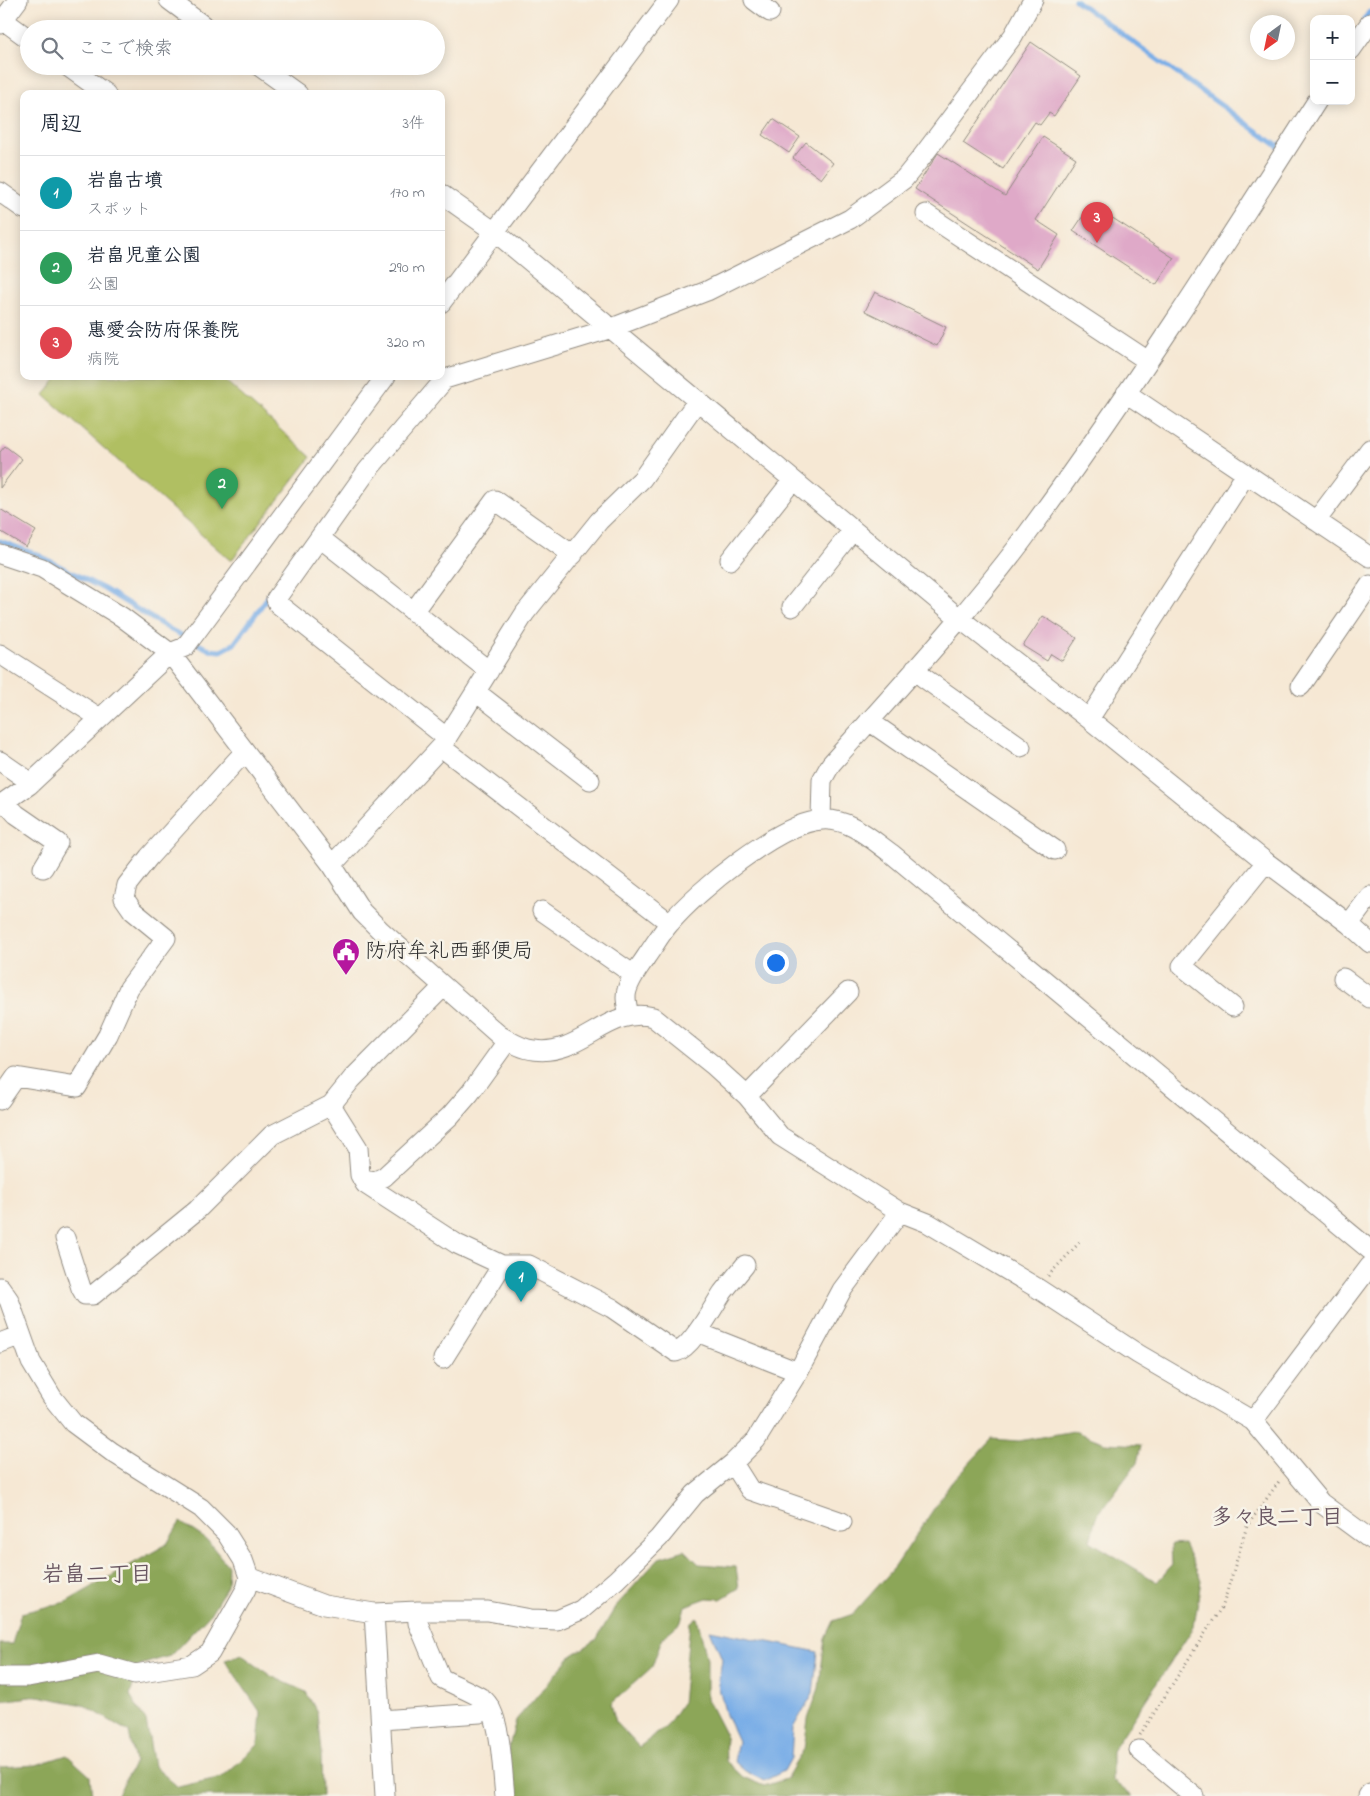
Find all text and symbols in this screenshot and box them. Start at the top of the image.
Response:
north arrow [1250,15,1295,60]
map controls [1310,15,1355,105]
button: + [1310,15,1355,60]
search box [20,20,445,75]
icon: search [38,34,66,62]
text: ここで検索 [78,36,173,63]
button: − [1310,60,1355,105]
text: 周辺 [40,110,82,140]
text: 3件 [402,112,425,136]
text: 岩畠古墳 [87,168,163,195]
text: 1 [53,181,59,205]
text: 170 m [390,181,425,205]
text: スポット [87,198,151,222]
pin: 3 [1081,202,1113,243]
text: 岩畠児童公園 [87,243,201,270]
text: 2 [52,256,60,280]
text: 290 m [389,256,425,280]
text: 公園 [87,273,119,297]
text: 惠愛会防府保養院 [87,318,239,345]
text: 3 [53,331,59,355]
text: 320 m [387,331,425,355]
text: 病院 [87,348,119,372]
pin: 2 [206,468,238,509]
public building icon: 防府牟礼西郵便局 [331,937,361,976]
place label: 防府牟礼西郵便局 [365,937,533,967]
your location [763,950,789,976]
pin: 1 [505,1261,537,1302]
district label: 多々良二丁目 [1211,1503,1343,1535]
district label: 岩畠二丁目 [42,1560,152,1592]

